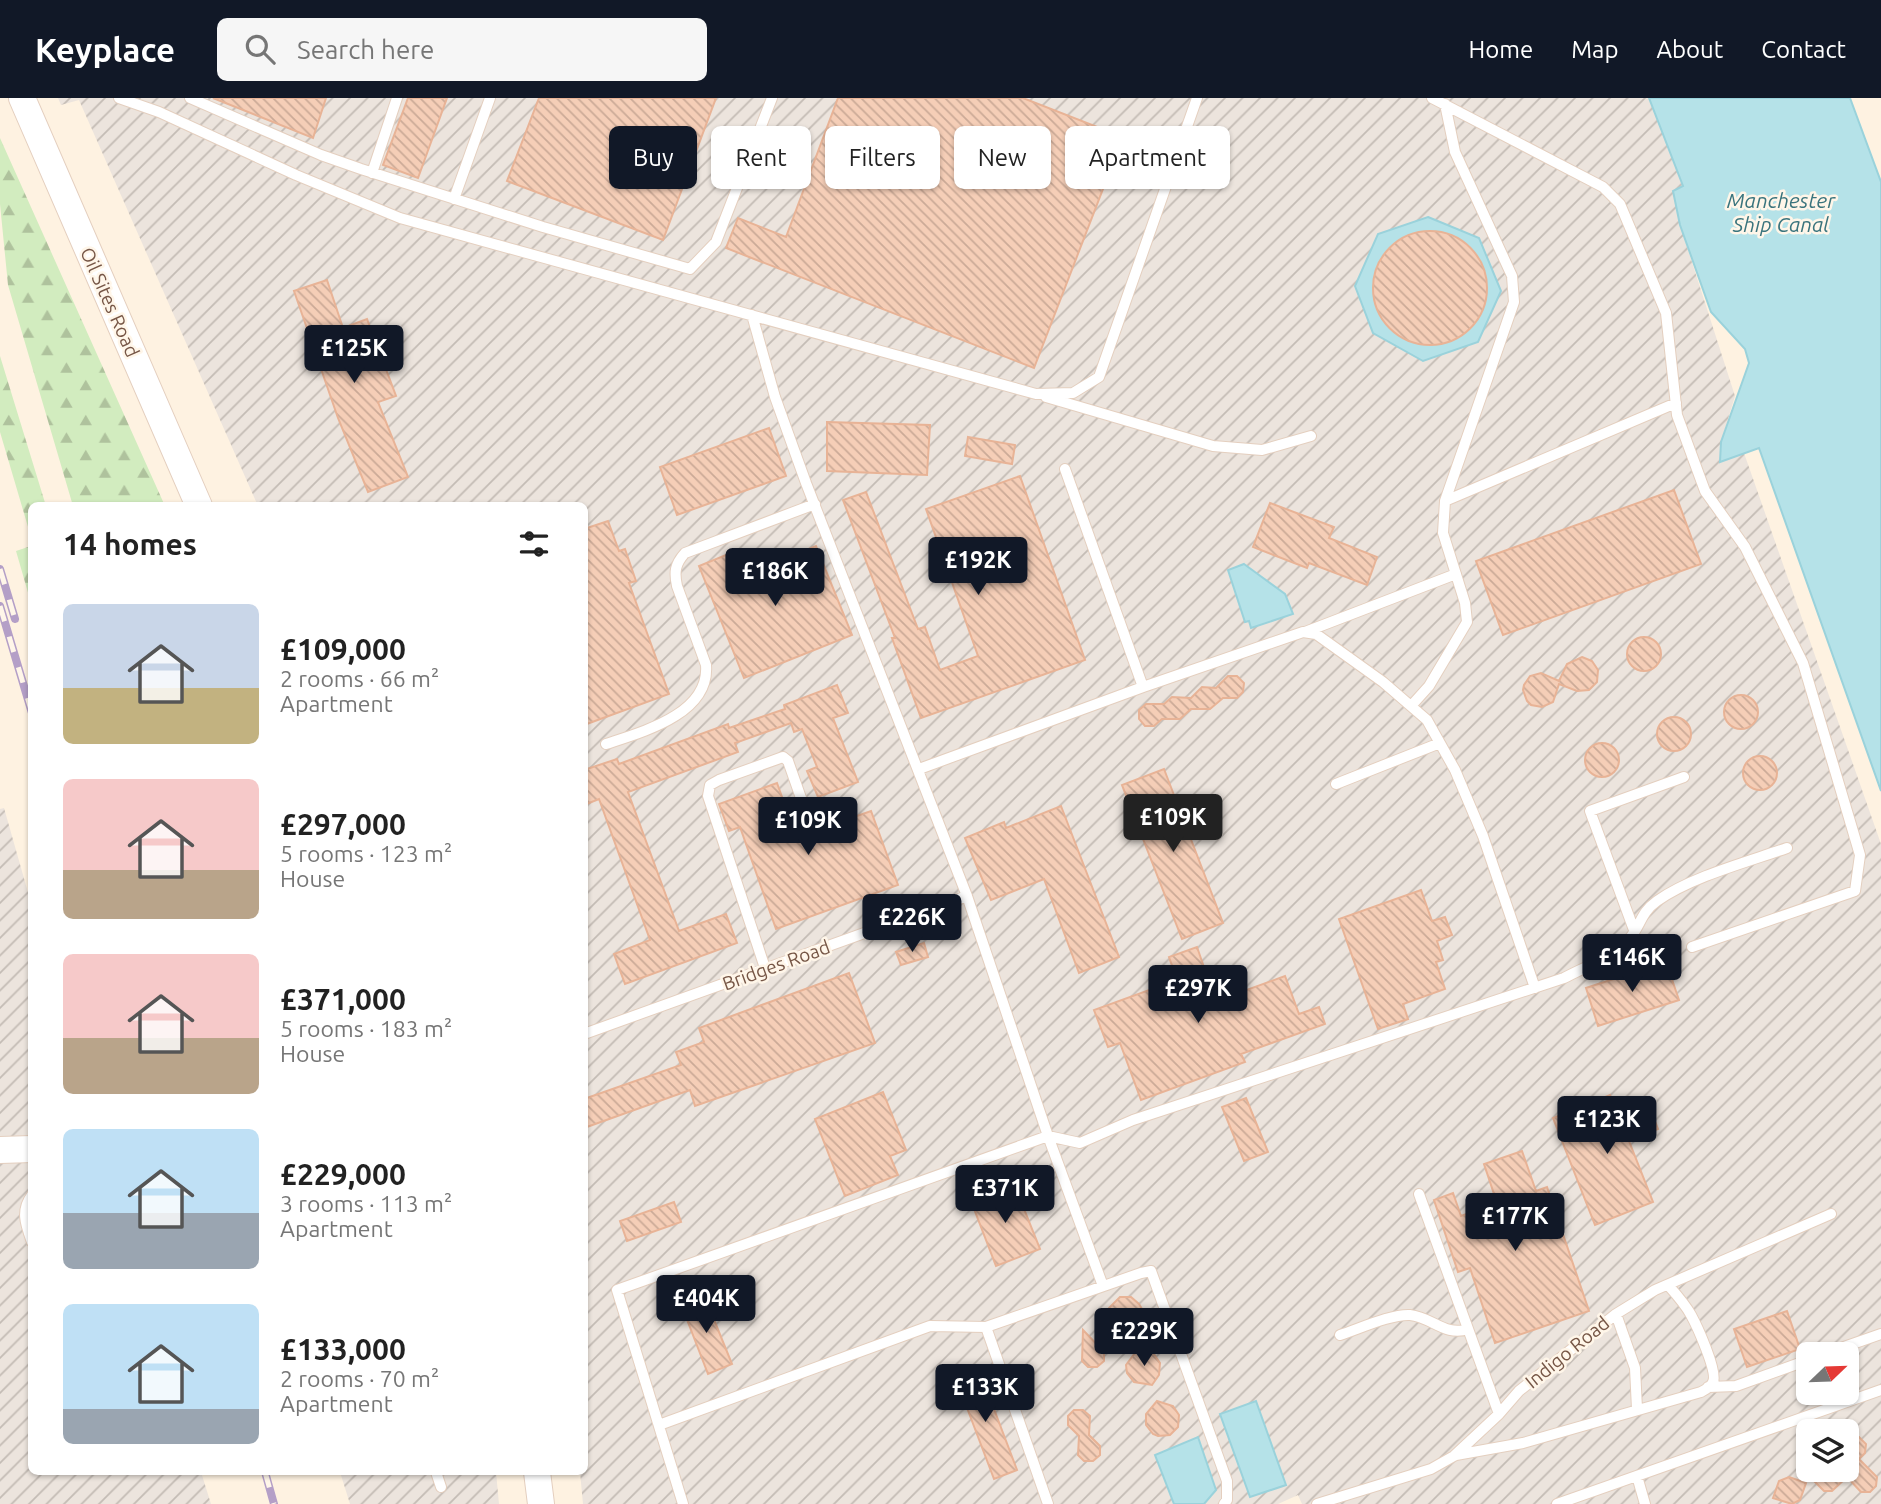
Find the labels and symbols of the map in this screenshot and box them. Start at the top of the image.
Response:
water label: Manchester Ship Canal [1727,188,1836,236]
street label: Oil Sites Road [76,244,144,360]
pin: £125K [305,326,403,385]
pin: £192K [929,538,1027,597]
pin: £186K [726,548,824,608]
pin: £109K [1124,794,1222,854]
pin: £109K [759,798,857,857]
pin: £226K [863,894,961,954]
pin: £146K [1583,934,1681,994]
street label: Bridges Road [719,935,833,995]
pin: £297K [1149,965,1247,1025]
pin: £123K [1558,1096,1656,1156]
pin: £371K [956,1166,1054,1225]
pin: £177K [1466,1194,1564,1253]
pin: £404K [657,1276,755,1335]
pin: £229K [1095,1308,1193,1368]
street label: Indigo Road [1521,1311,1613,1393]
north arrow [1796,1342,1858,1405]
pin: £133K [936,1364,1034,1424]

